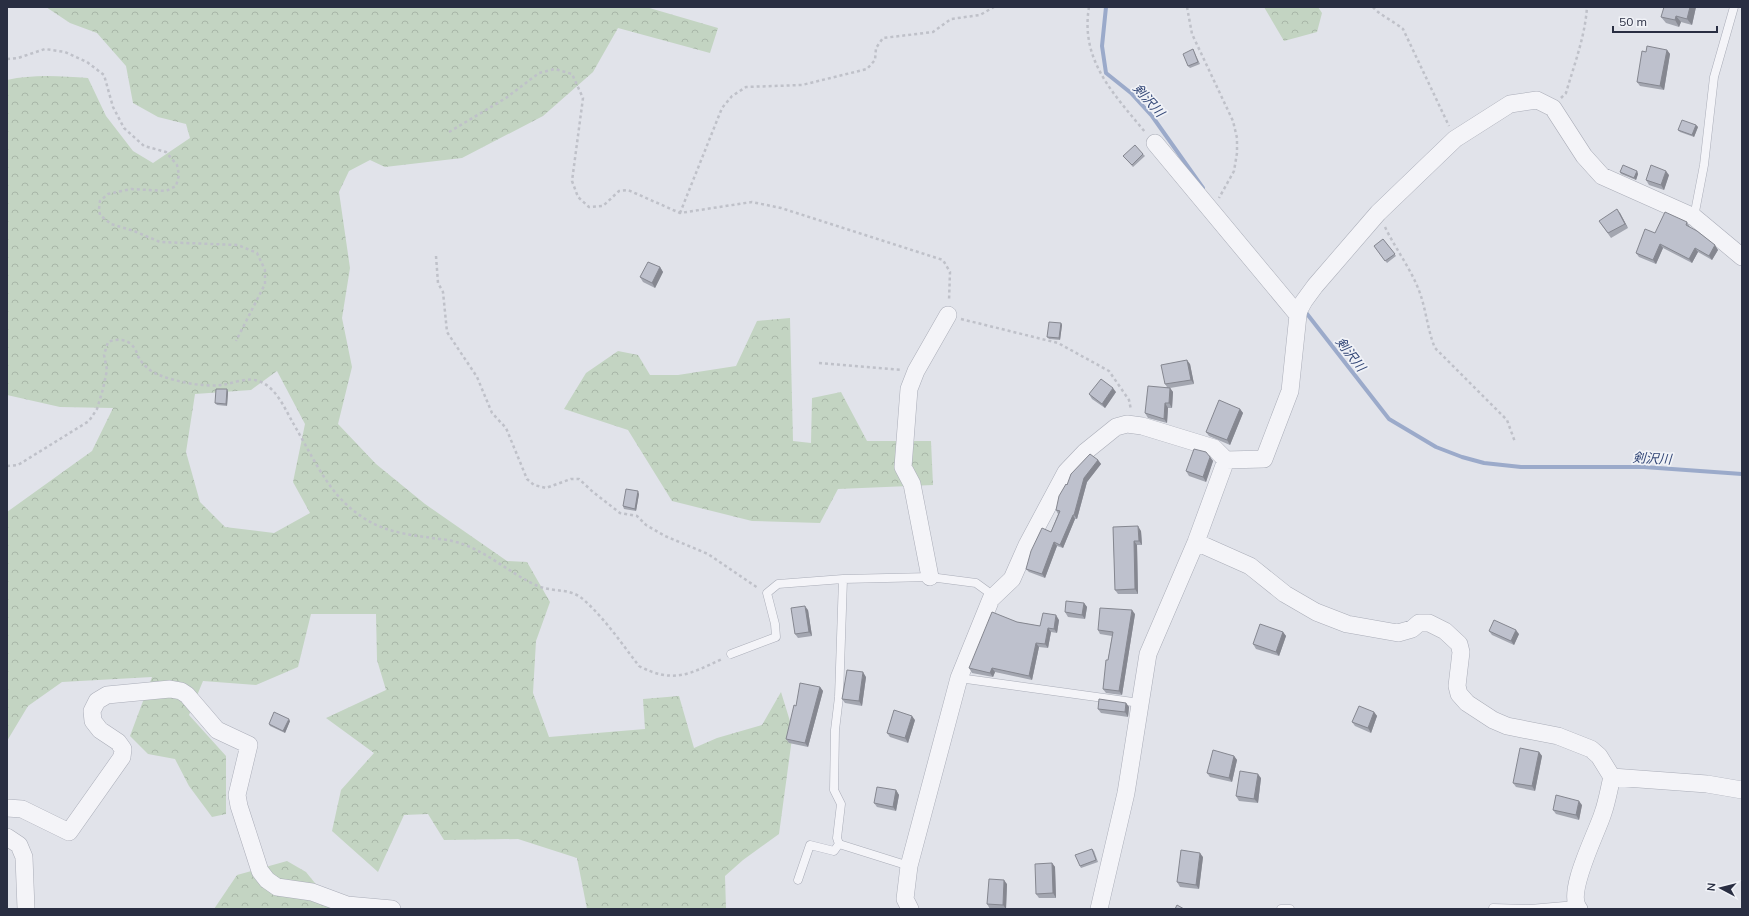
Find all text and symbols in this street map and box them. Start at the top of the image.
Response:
scale bar [1613,8,1717,34]
text: 50 m [1619,14,1647,29]
water label: 剣沢川 [1130,80,1169,121]
water label: 剣沢川 [1333,334,1371,376]
water label: 剣沢川 [1632,449,1674,467]
north arrow [1701,868,1741,908]
text: N [1704,882,1719,892]

